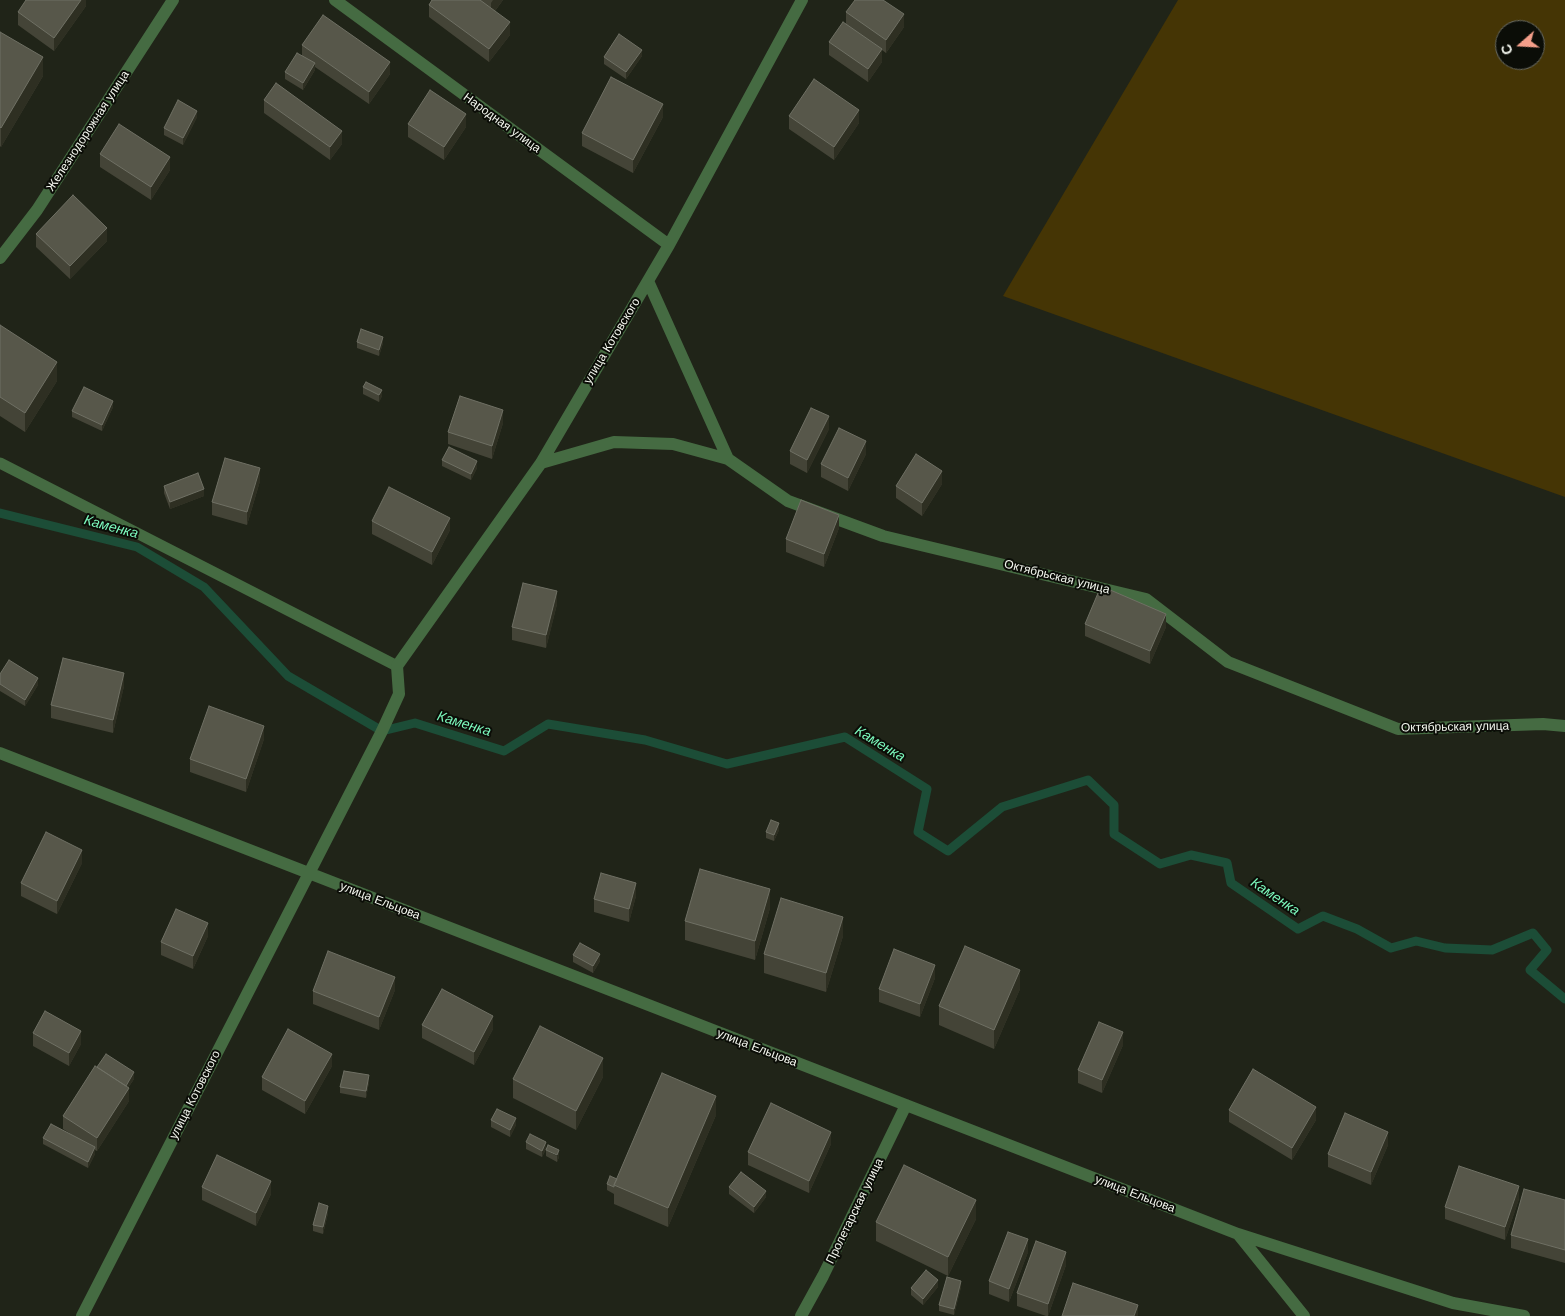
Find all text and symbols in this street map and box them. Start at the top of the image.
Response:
north arrow [1495,20,1545,70]
text: С [1498,42,1516,57]
street label: Железнодорожная улица [44,68,132,194]
street label: Народная улица [460,90,544,156]
street label: улица Котовского [581,295,643,387]
water label: Каменка [82,512,140,542]
street label: Октябрьская улица [1003,557,1111,597]
water label: Каменка [435,708,493,740]
street label: Октябрьская улица [1401,719,1509,735]
water label: Каменка [852,723,908,765]
water label: Каменка [1247,875,1303,919]
street label: улица Ельцова [338,879,422,923]
street label: улица Ельцова [715,1026,799,1070]
street label: улица Котовского [166,1048,224,1142]
street label: Пролетарская улица [823,1156,887,1266]
street label: улица Ельцова [1093,1172,1177,1216]

